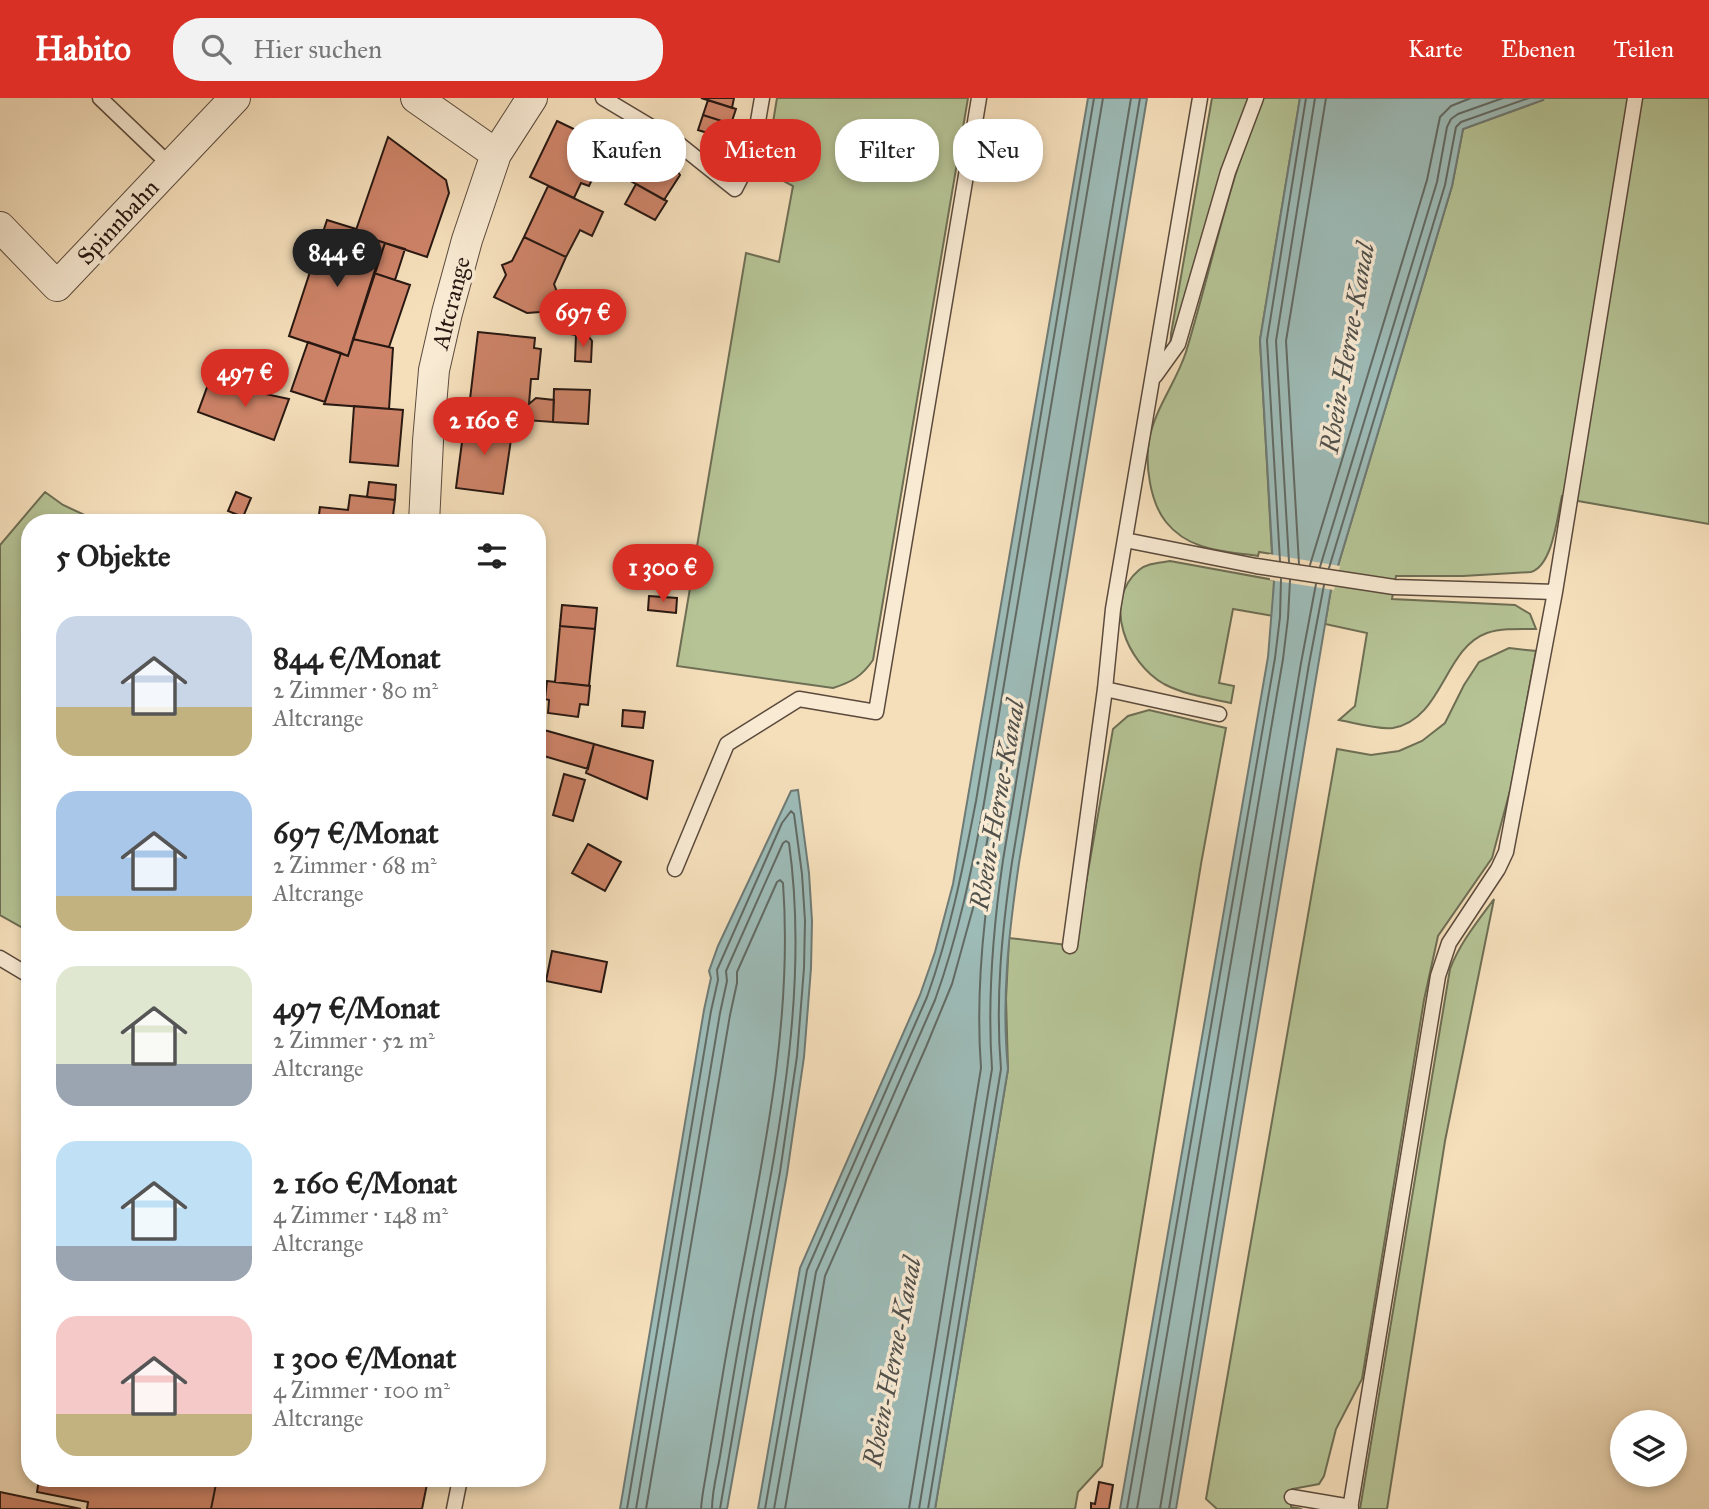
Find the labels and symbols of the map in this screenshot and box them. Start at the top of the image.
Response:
street label: Spinnbahn [71,173,165,271]
pin: 844 € [288,230,386,289]
water label: Rhein-Herne-Kanal [1313,238,1382,457]
street label: Altcrange [425,254,477,353]
pin: 697 € [534,289,632,349]
pin: 497 € [196,350,294,409]
pin: 2 160 € [419,398,549,457]
pin: 1 300 € [598,545,728,604]
water label: Rhein-Herne-Kanal [963,695,1032,914]
water label: Rhein-Herne-Kanal [856,1252,928,1470]

